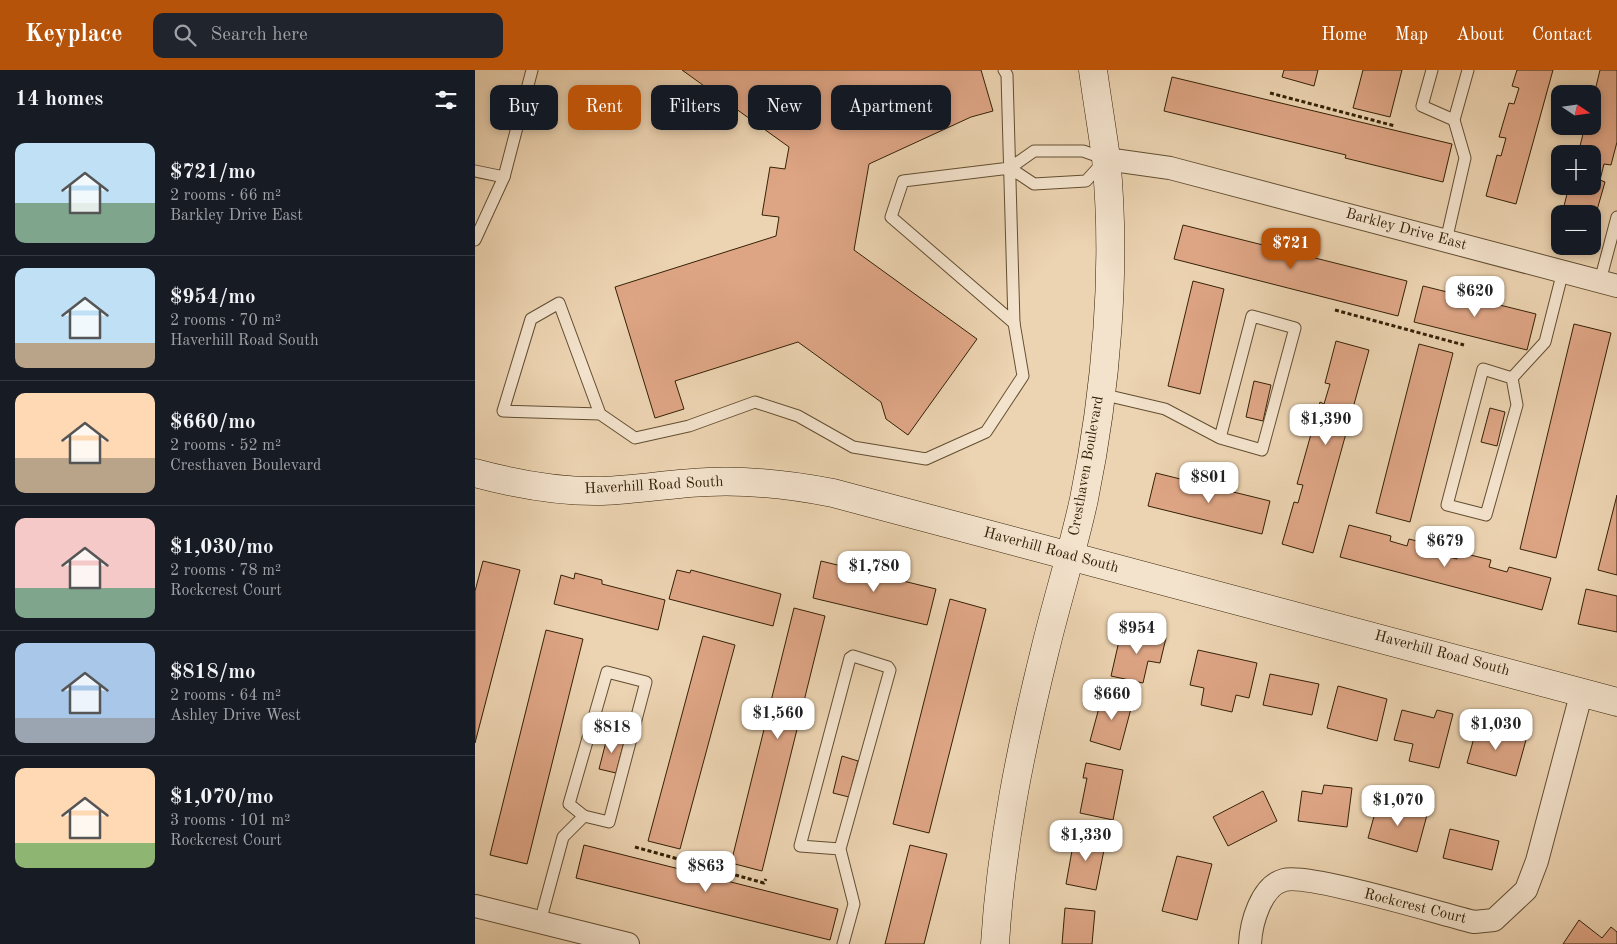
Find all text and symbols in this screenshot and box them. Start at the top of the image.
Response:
search box [153,13,503,58]
icon: search [171,21,199,49]
text: Keyplace [25,23,123,47]
text: Search here [211,26,308,45]
text: Home [1321,26,1367,44]
text: Map [1395,26,1428,44]
text: About [1456,26,1504,44]
text: Contact [1532,26,1592,44]
chip: Buy [490,85,558,130]
chip: Rent [568,85,641,130]
chip: Filters [651,85,738,130]
chip: New [748,85,821,130]
chip: Apartment [831,85,951,130]
north arrow [1551,85,1601,135]
map controls [1551,85,1601,255]
icon: filters [432,86,460,114]
text: 14 homes [15,89,103,110]
button: + [1551,145,1601,195]
text: $721/mo [170,162,256,183]
icon: home [55,163,115,223]
text: 2 rooms · 66 m² [170,188,281,204]
button: − [1551,205,1601,255]
street label: Barkley Drive East [1344,207,1468,253]
text: Barkley Drive East [170,208,303,224]
pin: $721 [1261,228,1321,270]
text: $721 [1272,236,1310,252]
pin: $620 [1445,276,1505,318]
text: $620 [1456,284,1494,300]
text: $954/mo [170,287,256,308]
icon: home [55,288,115,348]
text: 2 rooms · 70 m² [170,313,281,329]
text: Haverhill Road South [170,333,319,349]
street label: Cresthaven Boulevard [1067,395,1107,537]
pin: $1,390 [1285,404,1367,446]
text: $660/mo [170,412,256,433]
text: $1,390 [1301,412,1351,428]
icon: home [55,413,115,473]
text: 2 rooms · 52 m² [170,438,281,454]
text: Cresthaven Boulevard [170,458,321,474]
pin: $801 [1179,462,1239,504]
text: $801 [1190,470,1228,486]
street label: Haverhill Road South [584,475,724,497]
street label: Haverhill Road South [982,526,1120,576]
pin: $679 [1415,526,1475,568]
text: $679 [1426,534,1464,550]
text: $1,030/mo [170,537,274,558]
icon: home [55,538,115,598]
pin: $1,780 [833,550,915,593]
text: $1,780 [849,559,899,575]
text: 2 rooms · 78 m² [170,563,281,579]
text: Rockcrest Court [170,583,282,599]
pin: $954 [1107,612,1167,655]
text: $954 [1118,621,1156,637]
street label: Haverhill Road South [1373,629,1511,679]
text: $818/mo [170,662,256,683]
icon: home [55,663,115,723]
pin: $660 [1082,678,1142,721]
text: $660 [1093,687,1131,703]
text: 2 rooms · 64 m² [170,688,281,704]
pin: $1,560 [737,698,819,740]
text: $1,560 [753,706,803,722]
text: Ashley Drive West [170,708,301,724]
pin: $1,030 [1455,708,1537,751]
pin: $818 [582,712,642,754]
text: $1,030 [1471,717,1521,733]
text: $818 [593,720,631,736]
pin: $1,070 [1357,784,1439,827]
text: $1,070/mo [170,787,274,808]
icon: home [55,788,115,848]
text: $1,070 [1373,793,1423,809]
text: 3 rooms · 101 m² [170,813,290,829]
pin: $1,330 [1045,820,1127,862]
text: $1,330 [1061,828,1111,844]
text: Rockcrest Court [170,833,282,849]
pin: $863 [676,850,736,893]
text: $863 [687,859,725,875]
street label: Rockcrest Court [1362,887,1468,927]

